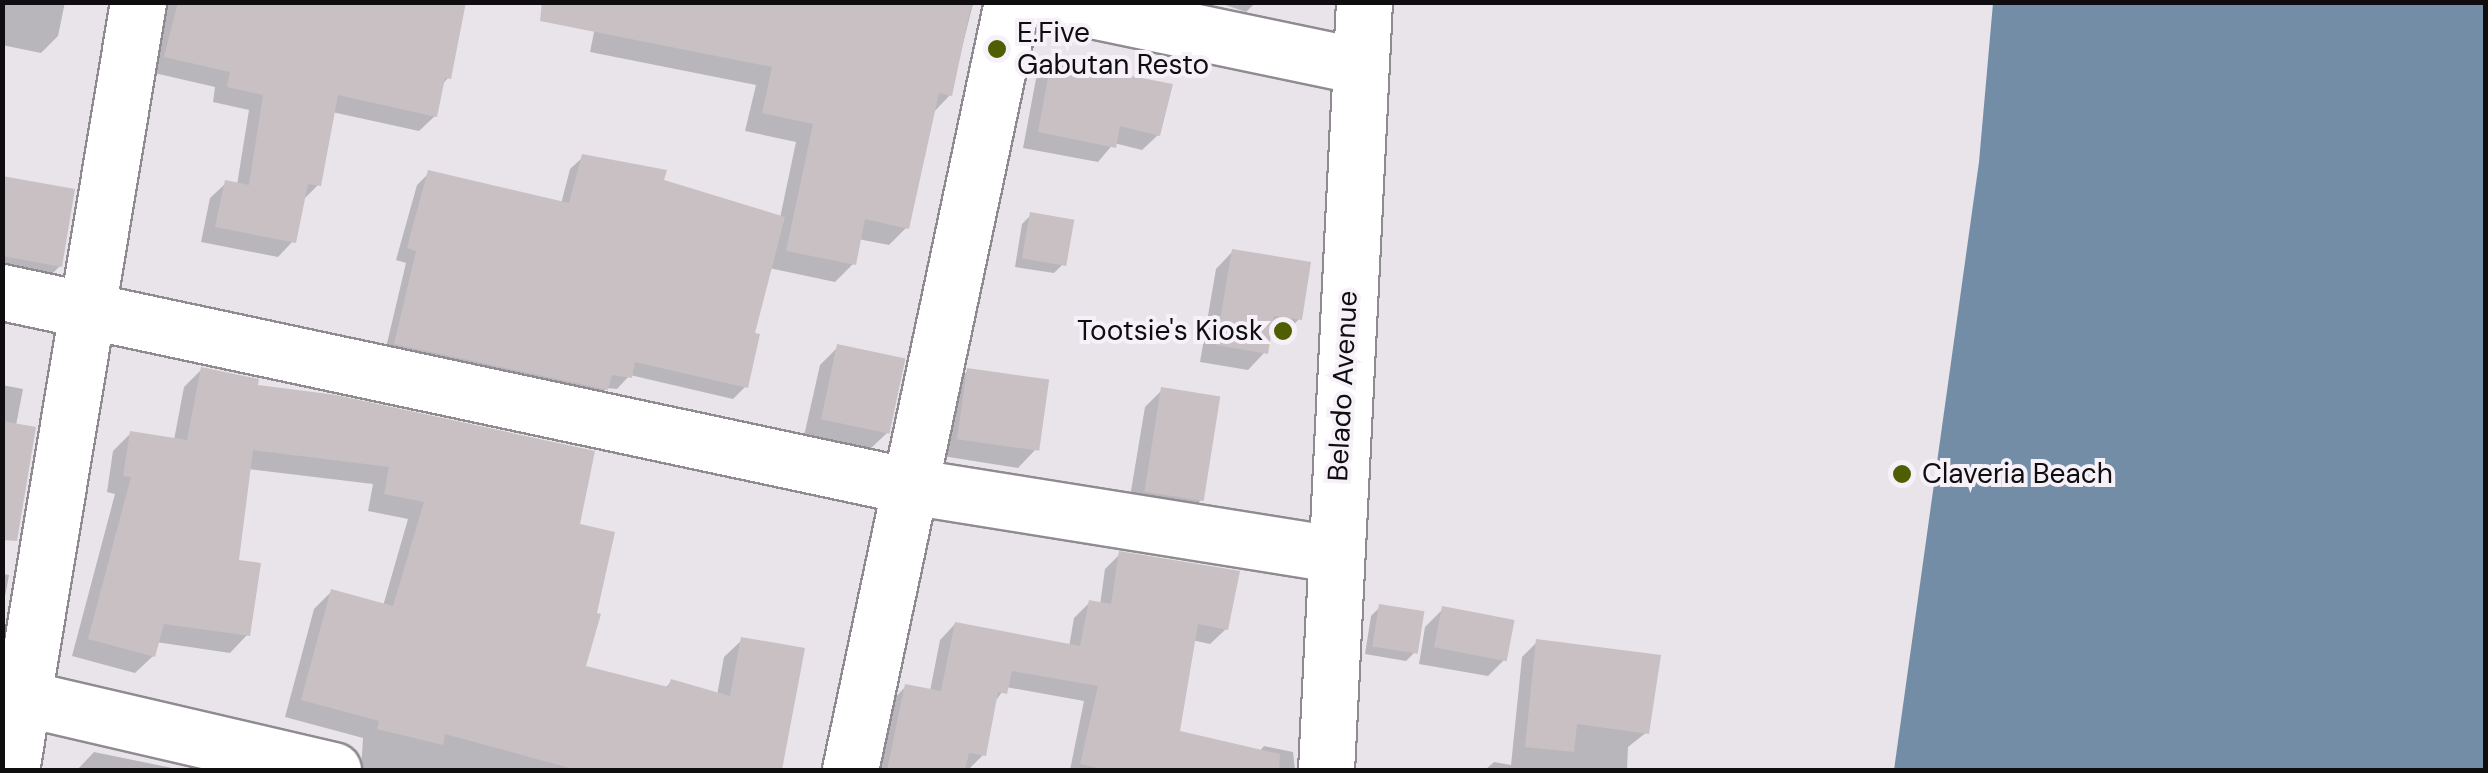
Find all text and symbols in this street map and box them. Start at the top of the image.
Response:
place label: E.Five Gabutan Resto [1017,16,1209,82]
marker: E.Five Gabutan Resto [986,38,1008,60]
street label: Belado Avenue [1321,290,1365,482]
place label: Tootsie's Kiosk [1077,314,1263,348]
marker: Tootsie's Kiosk [1272,320,1294,342]
place label: Claveria Beach [1922,457,2113,491]
marker: Claveria Beach [1891,463,1913,485]

